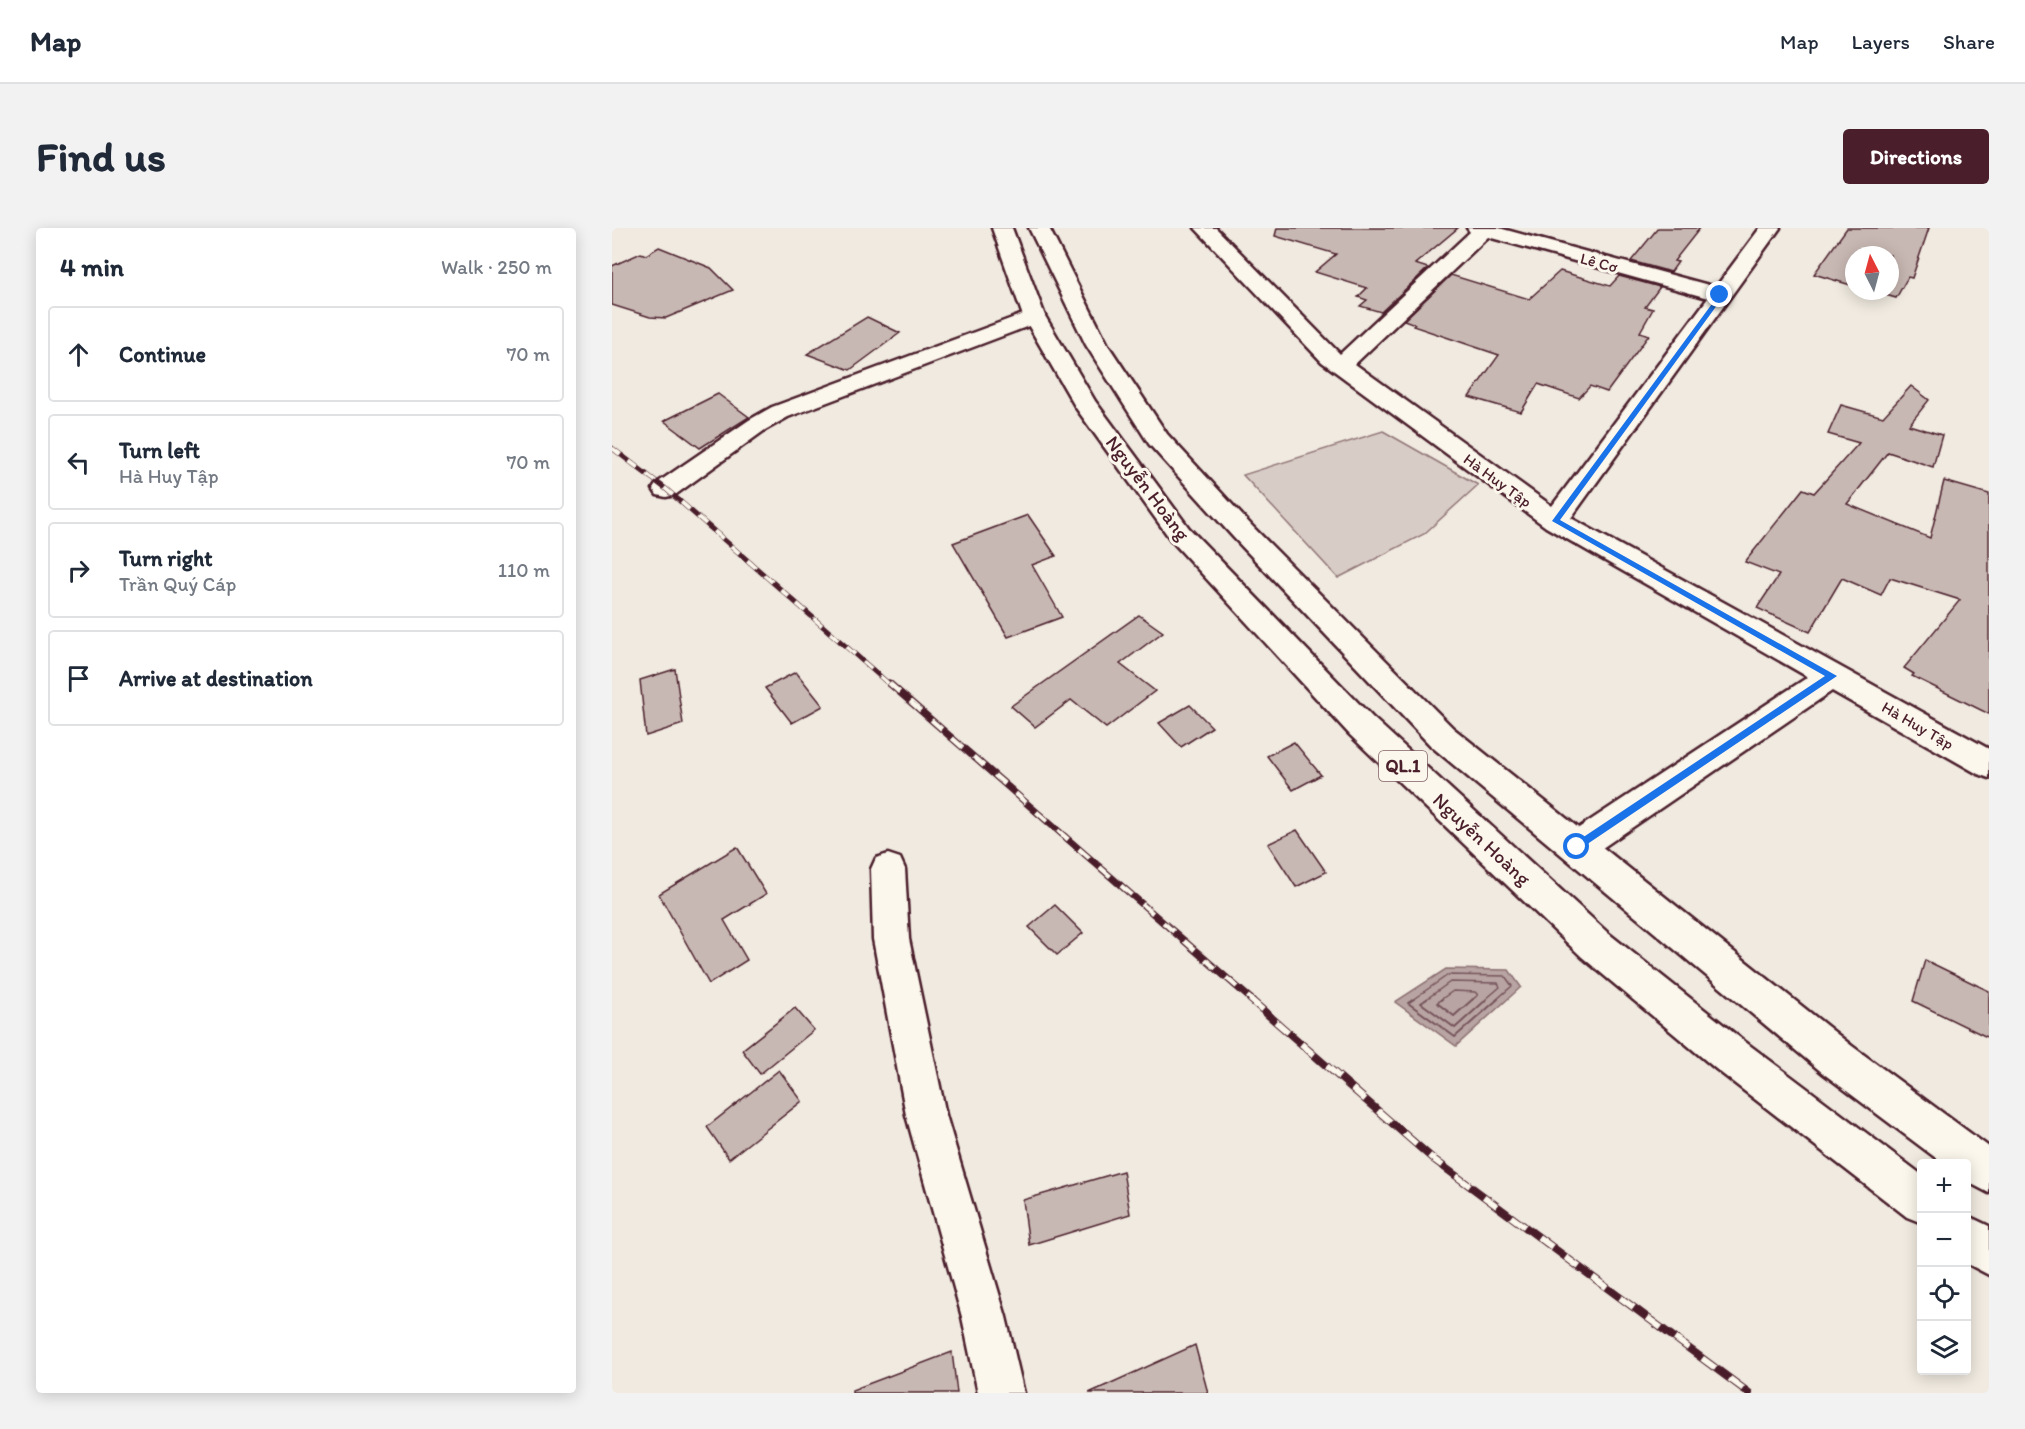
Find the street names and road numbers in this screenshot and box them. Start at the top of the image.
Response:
street label: Lê Cơ [1578,248,1620,277]
street label: Nguyễn Hoàng [1101,431,1196,546]
street label: Hà Huy Tập [1460,449,1536,512]
street label: Hà Huy Tập [1878,697,1957,754]
road number: QL.1 [1379,751,1427,781]
street label: Nguyễn Hoàng [1428,788,1536,891]

